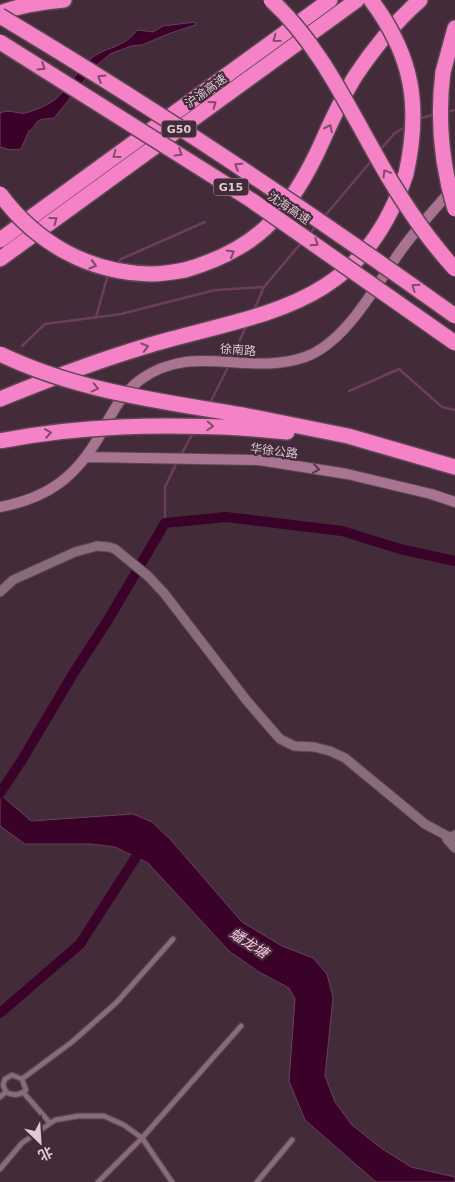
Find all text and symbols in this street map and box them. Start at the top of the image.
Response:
one-way arrow [272,33,282,42]
one-way arrow [36,61,45,71]
street label: 沪渝高速 [182,71,230,111]
one-way arrow [98,75,107,85]
one-way arrow [208,101,217,110]
road number: G50 [162,120,196,138]
one-way arrow [323,124,333,133]
one-way arrow [174,147,183,157]
one-way arrow [112,149,122,158]
one-way arrow [234,162,243,172]
one-way arrow [383,169,393,178]
road number: G15 [214,178,248,196]
street label: 沈海高速 [265,189,313,227]
one-way arrow [48,217,58,226]
one-way arrow [309,237,319,246]
one-way arrow [225,249,234,259]
one-way arrow [88,259,97,269]
one-way arrow [411,284,421,293]
street label: 徐南路 [220,342,256,358]
one-way arrow [140,343,148,353]
one-way arrow [91,382,100,393]
one-way arrow [206,421,214,431]
one-way arrow [44,428,52,439]
street label: 华徐公路 [249,441,299,461]
one-way arrow [312,463,320,474]
water label: 蟠龙塘 [227,925,273,962]
north arrow [15,1117,65,1167]
text: 北 [36,1144,55,1164]

